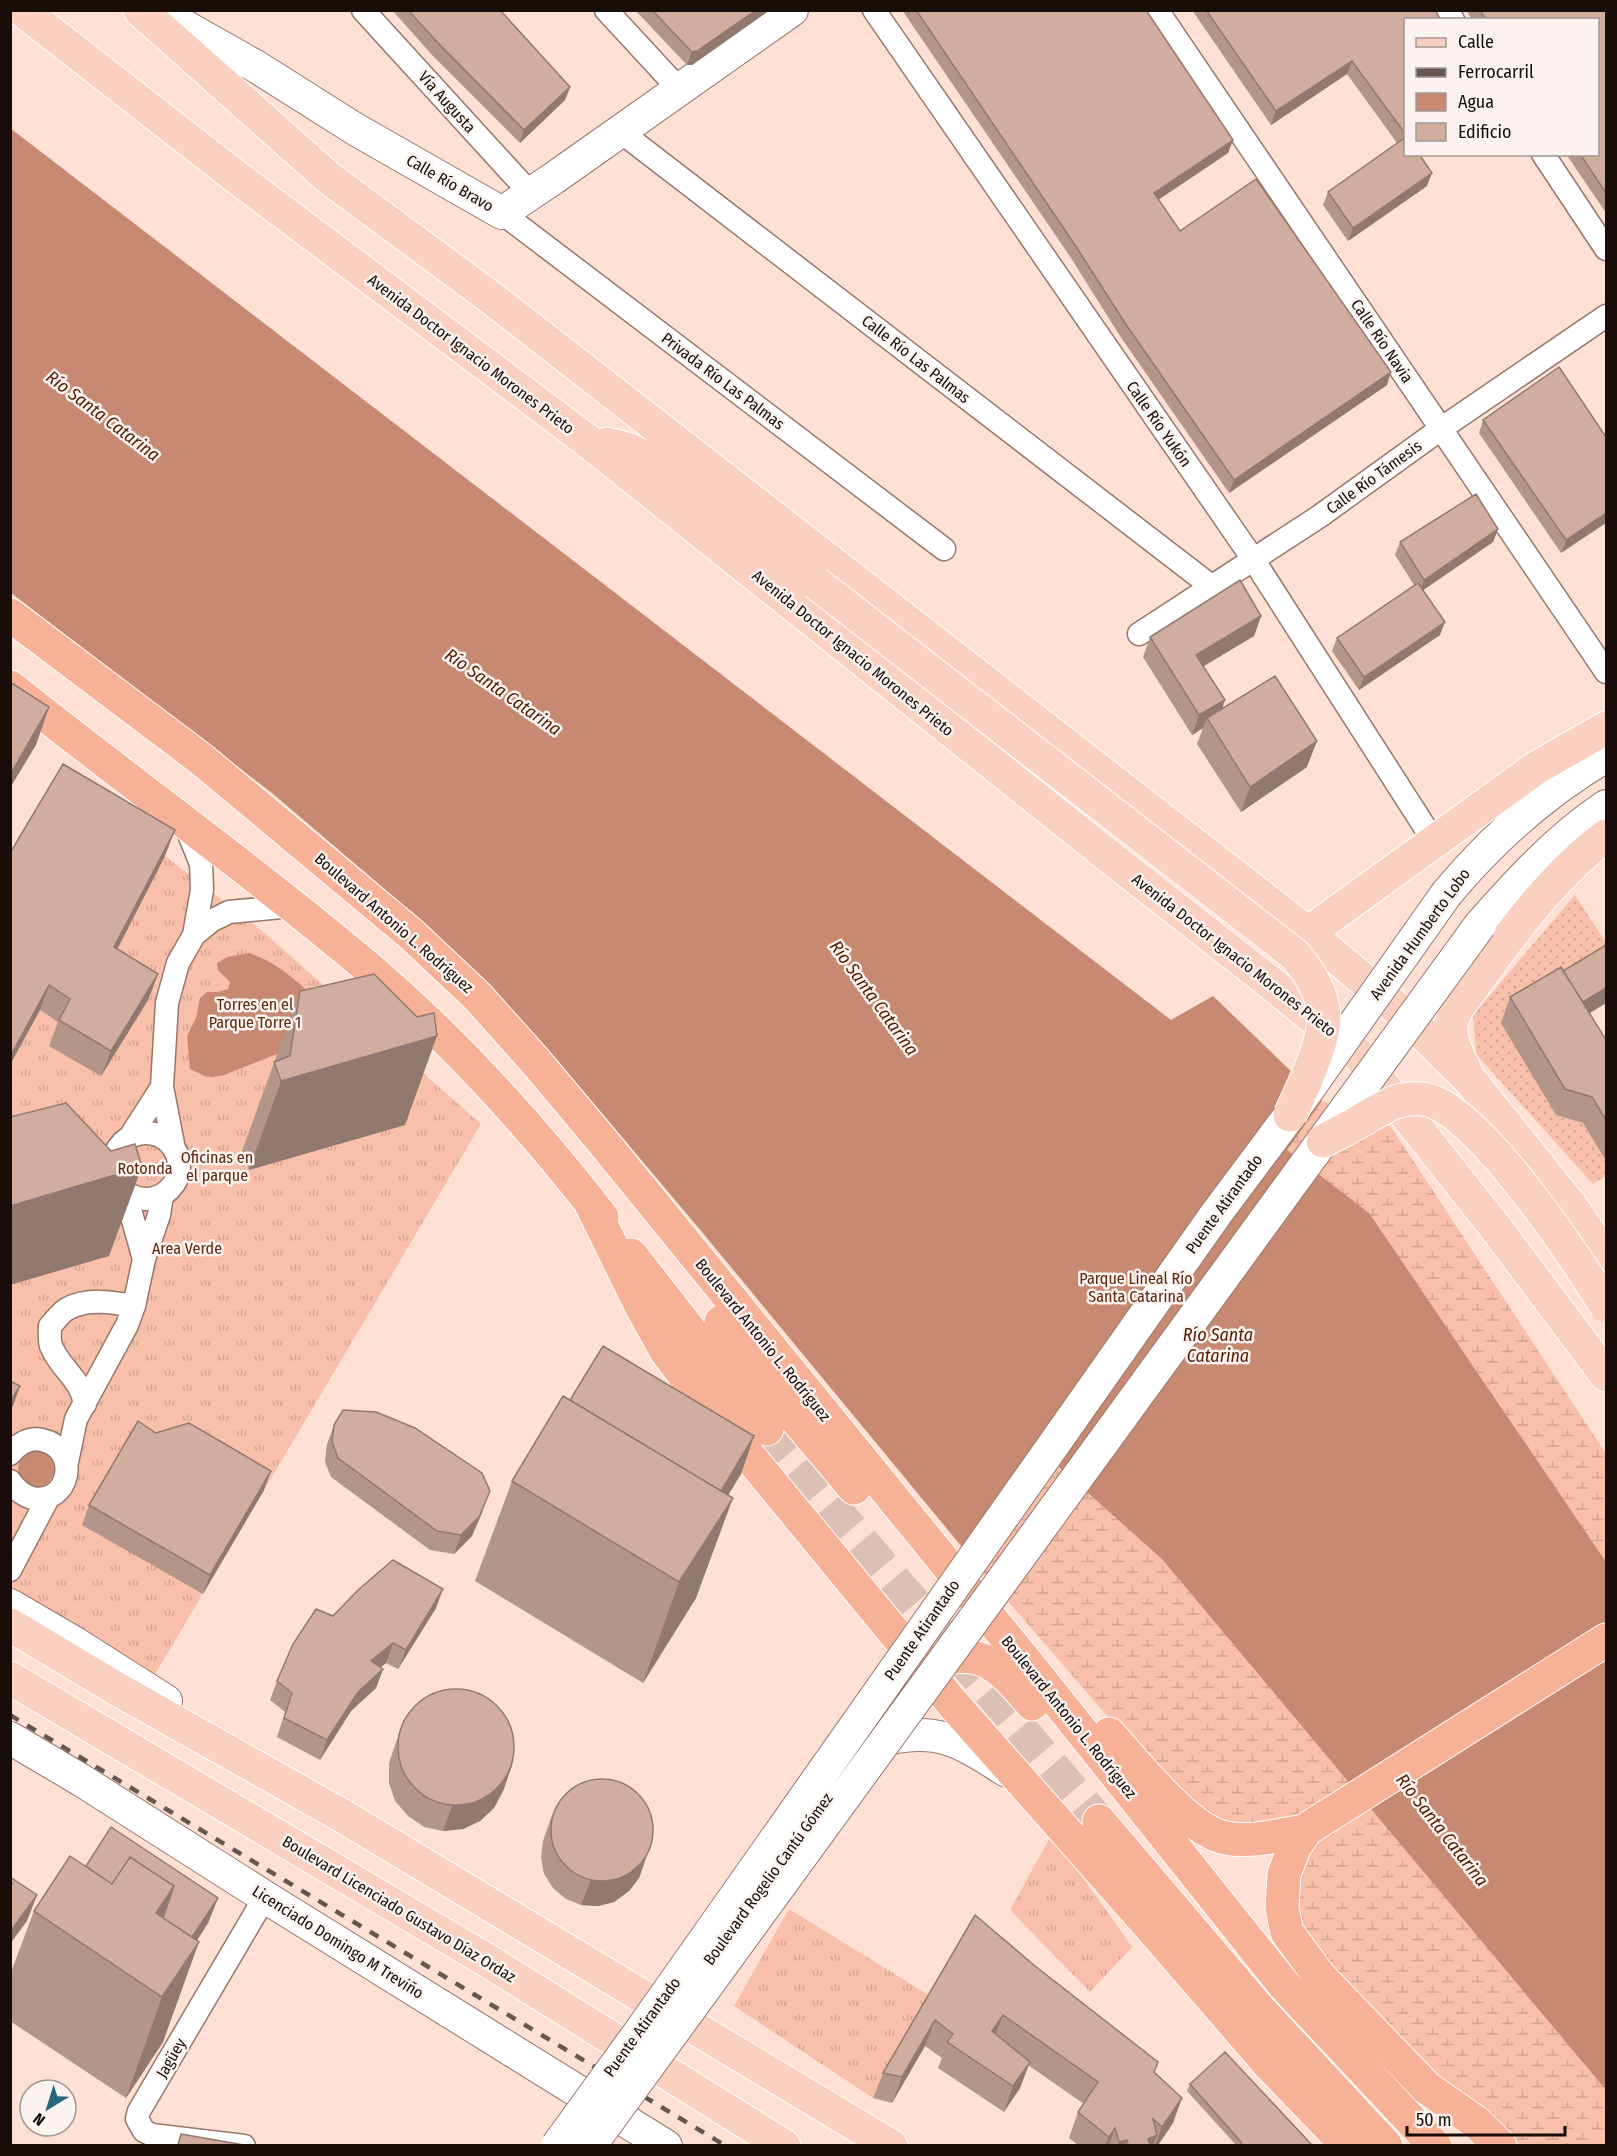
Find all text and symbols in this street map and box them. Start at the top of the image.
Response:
legend [1404,18,1599,156]
text: Calle [1458,31,1494,53]
text: Ferrocarril [1458,61,1534,83]
street label: Vía Augusta [414,67,480,137]
text: Agua [1458,91,1494,113]
text: Edificio [1458,121,1511,143]
street label: Calle Río Bravo [403,150,497,216]
street label: Avenida Doctor Ignacio Morones Prieto [364,270,578,438]
street label: Calle Río Navia [1347,296,1417,387]
street label: Calle Río Las Palmas [858,311,974,407]
street label: Privada Río Las Palmas [658,329,788,434]
water label: Río Santa Catarina [42,366,164,466]
street label: Calle Río Yukón [1122,377,1196,471]
street label: Calle Río Támesis [1323,436,1425,518]
street label: Avenida Doctor Ignacio Morones Prieto [748,566,958,740]
water label: Río Santa Catarina [441,644,565,740]
street label: Boulevard Antonio L. Rodríguez [311,849,477,997]
street label: Avenida Humberto Lobo [1366,865,1474,1003]
street label: Avenida Doctor Ignacio Morones Prieto [1128,869,1340,1041]
water label: Río Santa Catarina [825,936,923,1060]
park label: Torres en el Parque Torre 1 [209,995,301,1032]
park label: Oficinas en el parque [181,1148,253,1185]
street label: Puente Atirantado [1182,1151,1266,1257]
park label: Rotonda [117,1159,173,1178]
park label: Area Verde [152,1239,222,1258]
street label: Boulevard Antonio L. Rodríguez [691,1255,835,1425]
park label: Parque Lineal Río Santa Catarina [1079,1269,1193,1306]
water label: Río Santa Catarina [1183,1324,1253,1367]
street label: Puente Atirantado [880,1576,964,1684]
street label: Boulevard Antonio L. Rodríguez [997,1632,1141,1802]
water label: Río Santa Catarina [1391,1769,1493,1891]
street label: Boulevard Rogelio Cantú Gómez [699,1789,837,1969]
street label: Boulevard Licenciado Gustavo Díaz Ordaz [279,1832,519,1986]
street label: Licenciado Domingo M Treviño [249,1881,427,2003]
street label: Puente Atirantado [600,1974,684,2080]
street label: Jagüey [152,2034,190,2081]
north arrow [18,2078,78,2138]
scale bar [1407,2099,1564,2137]
text: N [29,2109,49,2130]
text: 50 m [1416,2109,1452,2131]

